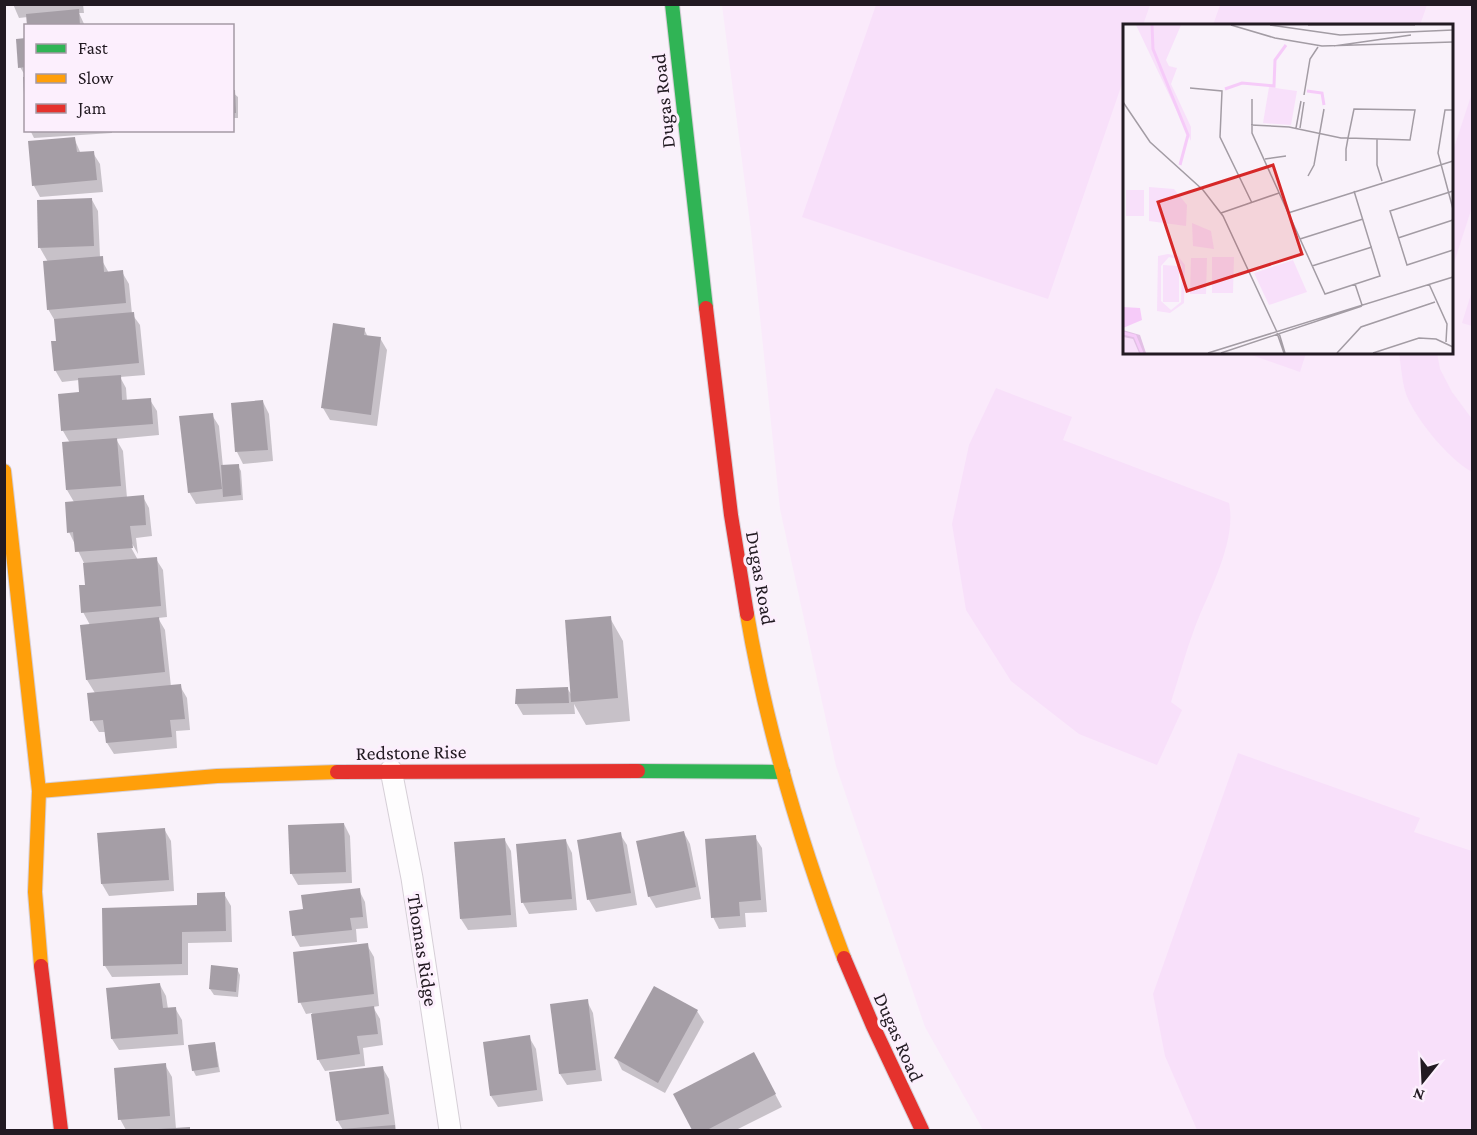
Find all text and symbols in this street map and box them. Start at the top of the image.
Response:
legend [24,24,234,132]
inset map [1123,24,1453,354]
text: Fast [78,38,109,58]
street label: Dugas Road [647,52,680,149]
text: Slow [78,68,114,88]
text: Jam [76,98,107,118]
street label: Dugas Road [741,529,780,627]
street label: Redstone Rise [355,740,467,764]
street label: Thomas Ridge [402,892,443,1008]
street label: Dugas Road [869,989,929,1086]
north arrow [1393,1051,1453,1111]
text: N [1411,1085,1426,1105]

